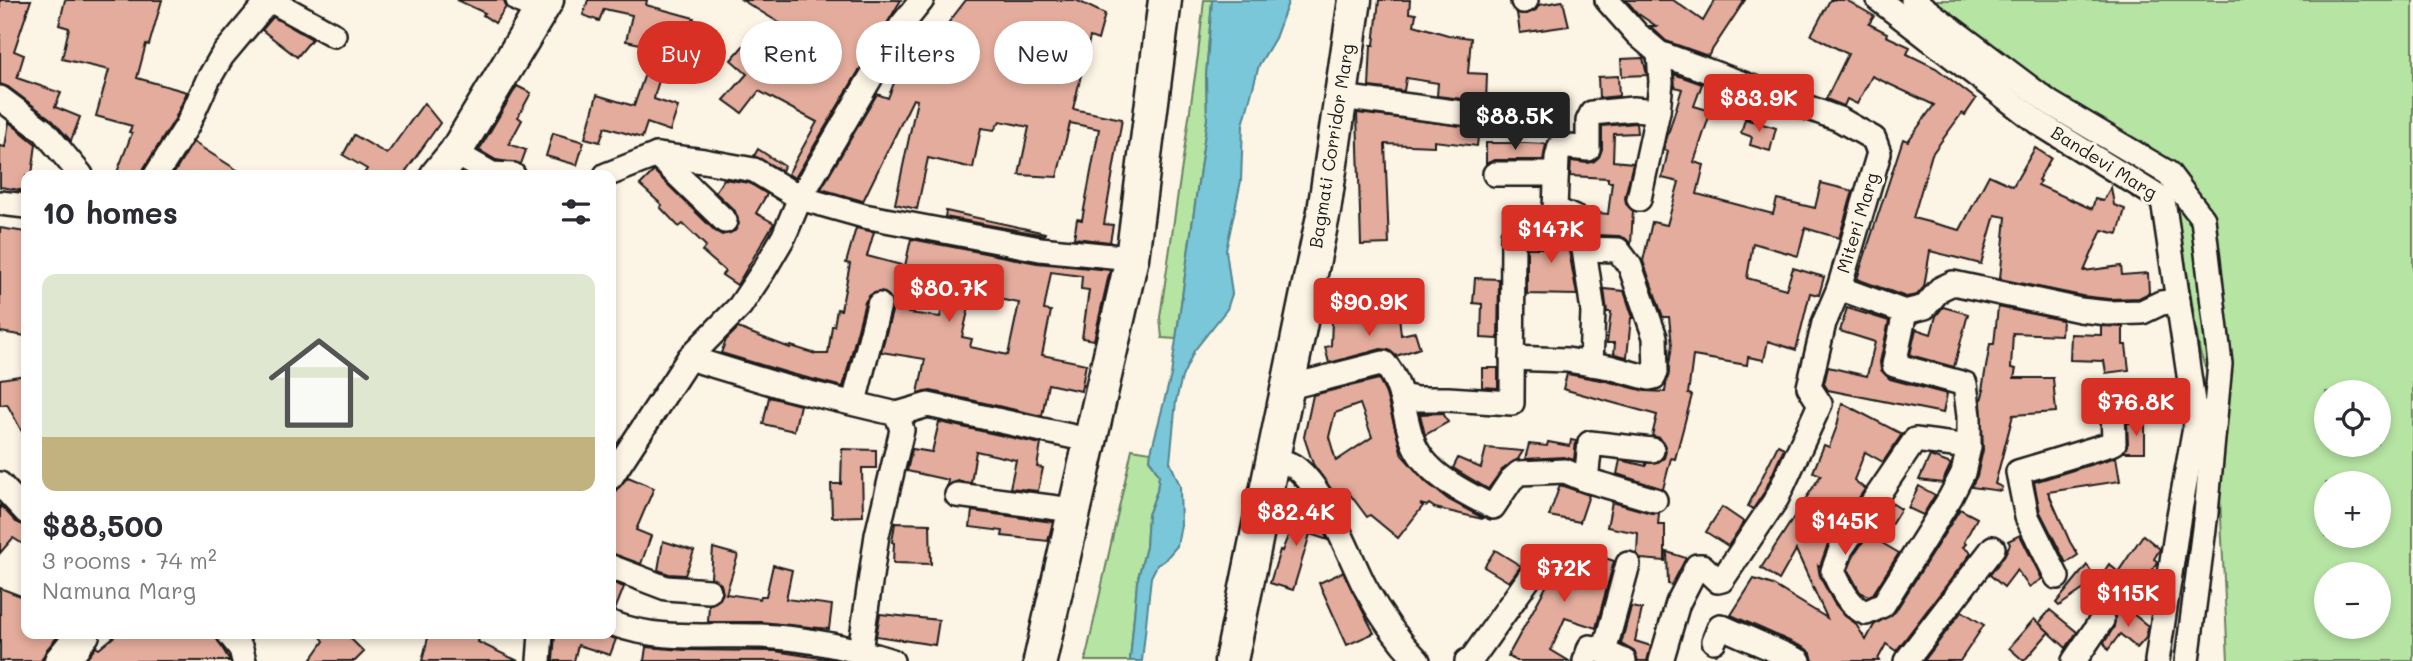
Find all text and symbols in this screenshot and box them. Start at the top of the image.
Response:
chip: Buy [637,21,726,84]
chip: Rent [740,21,842,84]
chip: Filters [856,21,980,84]
chip: New [994,21,1093,84]
street label: Bagmati Corridor Marg [1303,42,1359,250]
pin: $83.9K [1702,74,1816,134]
text: $83.9K [1720,82,1798,112]
pin: $88.5K [1458,92,1572,152]
text: $88.5K [1476,100,1554,130]
street label: Bandevi Marg [2047,120,2162,204]
street label: Miteri Marg [1830,169,1884,276]
text: 10 homes [42,192,178,232]
icon: filters [557,193,595,231]
pin: $147K [1502,205,1600,265]
text: $147K [1518,213,1584,243]
pin: $80.7K [892,264,1006,324]
text: $80.7K [910,272,988,302]
pin: $90.9K [1312,278,1426,338]
text: $90.9K [1330,286,1408,316]
icon: home [256,320,382,446]
pin: $76.8K [2079,378,2193,438]
map controls [2314,380,2391,639]
button: locate [2314,380,2391,457]
text: $76.8K [2097,386,2175,416]
button: + [2314,471,2391,548]
pin: $82.4K [1239,489,1353,548]
text: $82.4K [1257,496,1335,526]
pin: $145K [1796,498,1894,557]
text: $88,500 [42,505,163,545]
text: $145K [1811,505,1879,535]
pin: $72K [1523,544,1605,604]
text: 3 rooms · 74 m² [42,545,217,575]
text: $72K [1536,552,1592,582]
button: − [2314,562,2391,639]
pin: $115K [2079,570,2177,629]
text: Namuna Marg [42,575,196,605]
text: $115K [2096,577,2160,607]

